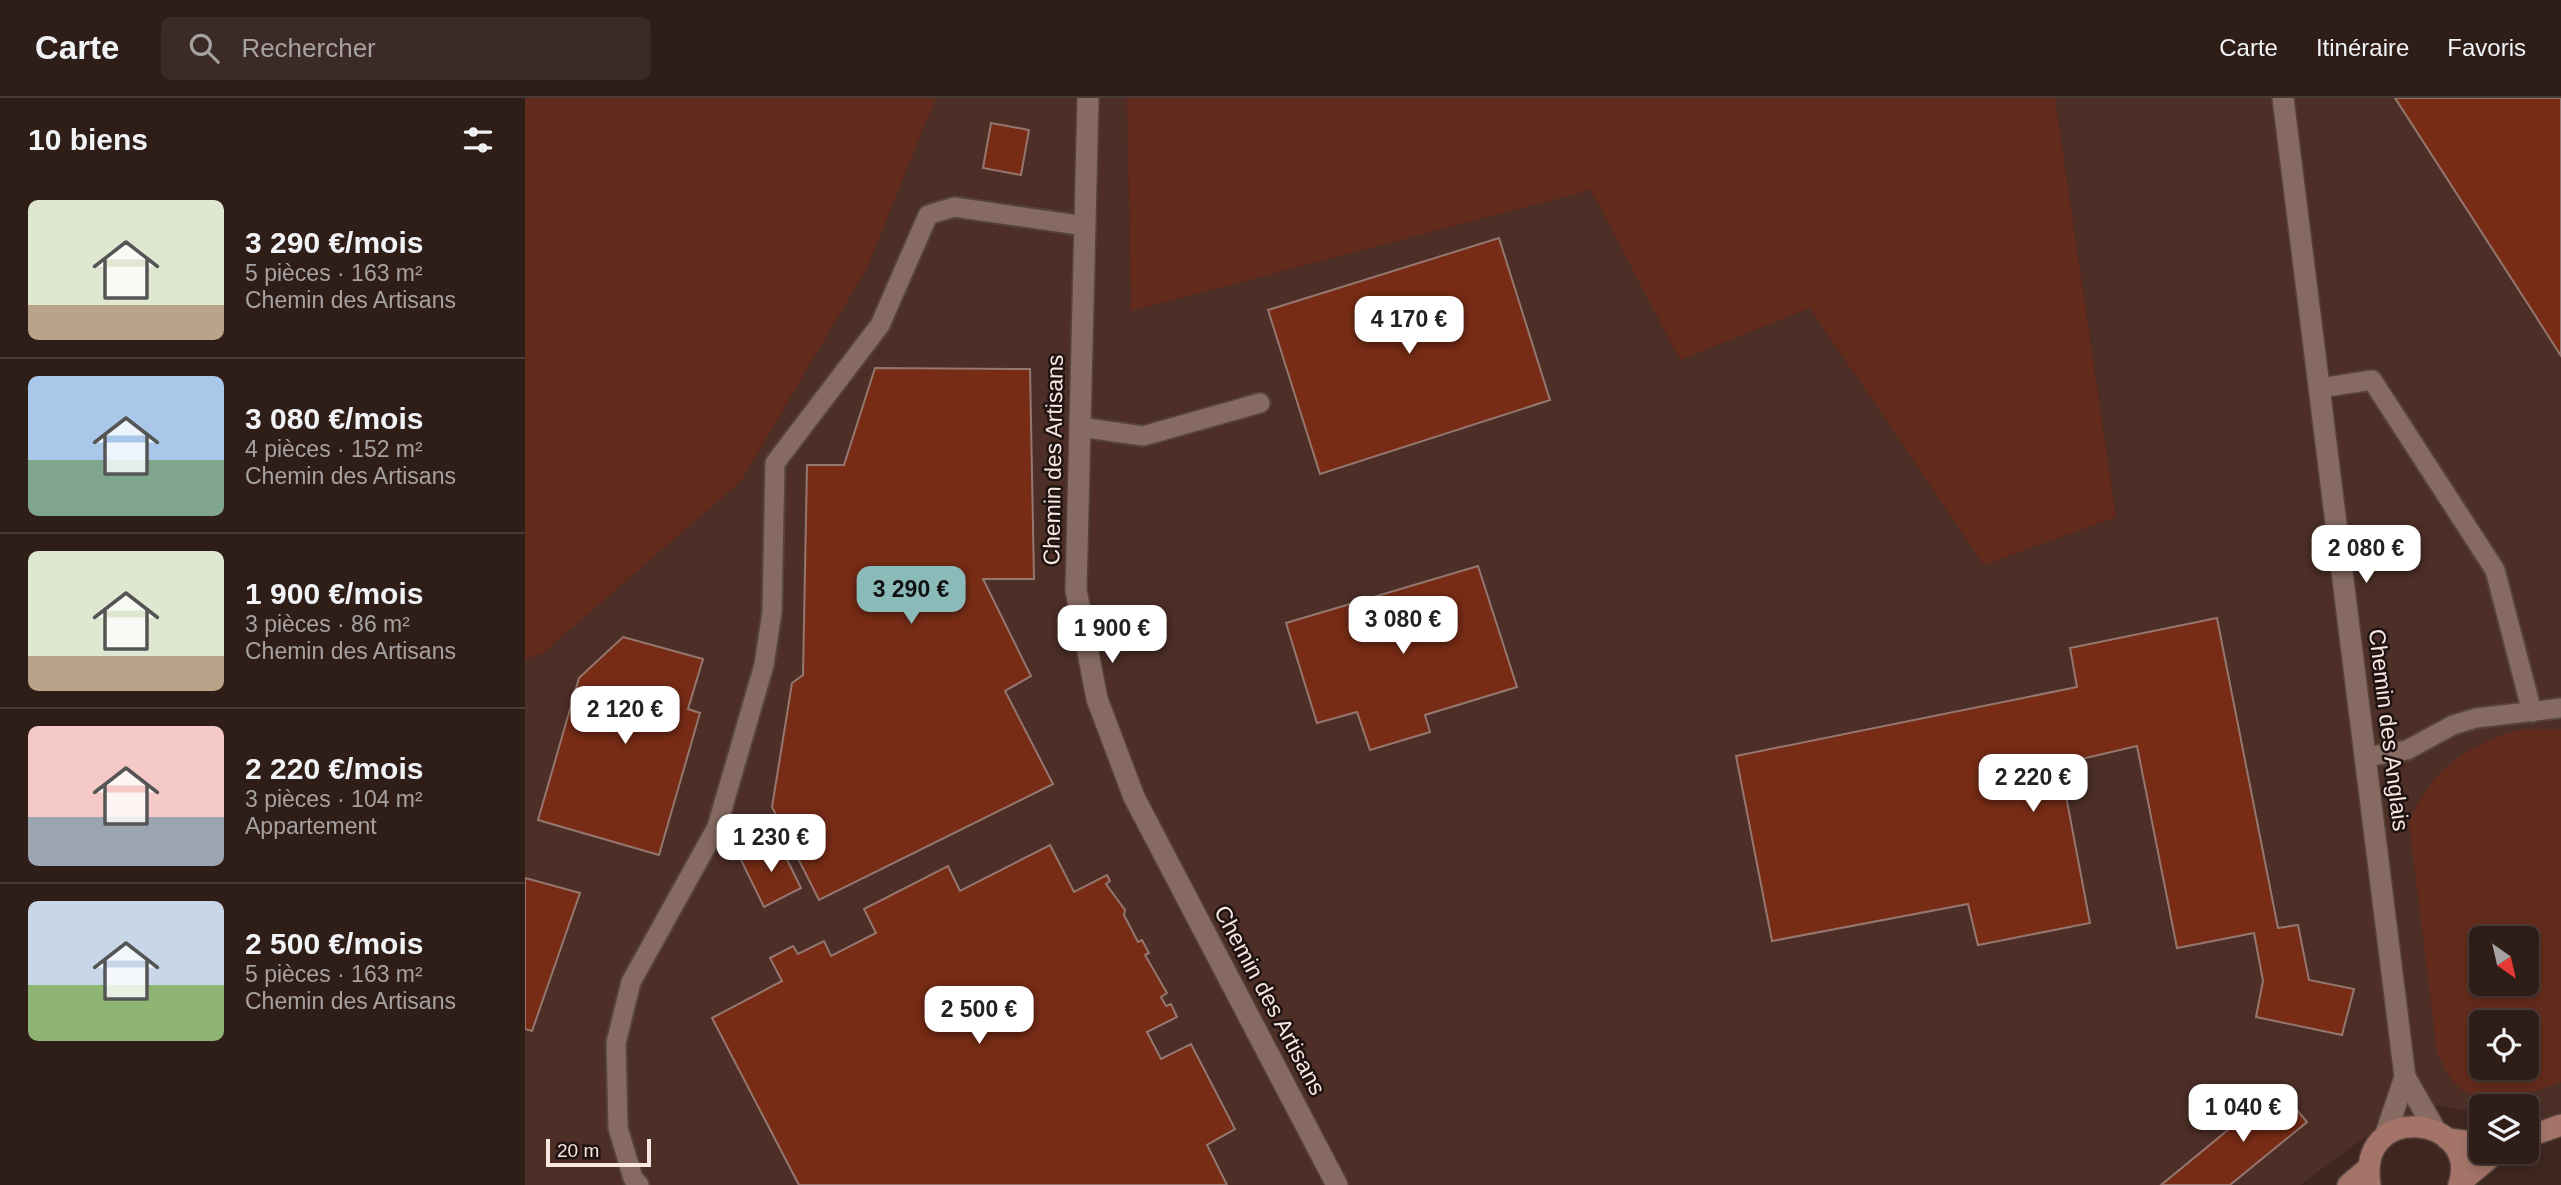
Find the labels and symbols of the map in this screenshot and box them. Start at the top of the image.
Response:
pin: 4 170 € [1344,296,1474,356]
street label: Chemin des Artisans [1038,354,1068,566]
pin: 2 080 € [2301,526,2431,585]
pin: 3 290 € [846,566,976,626]
pin: 3 080 € [1338,596,1468,656]
pin: 1 900 € [1047,606,1177,665]
street label: Chemin des Anglais [2364,628,2414,832]
pin: 2 120 € [560,686,690,746]
pin: 2 220 € [1968,754,2098,814]
pin: 1 230 € [706,814,836,874]
street label: Chemin des Artisans [1209,901,1331,1099]
north arrow [2469,926,2539,996]
pin: 2 500 € [914,986,1044,1046]
pin: 1 040 € [2178,1084,2308,1144]
scale bar [546,1136,651,1168]

